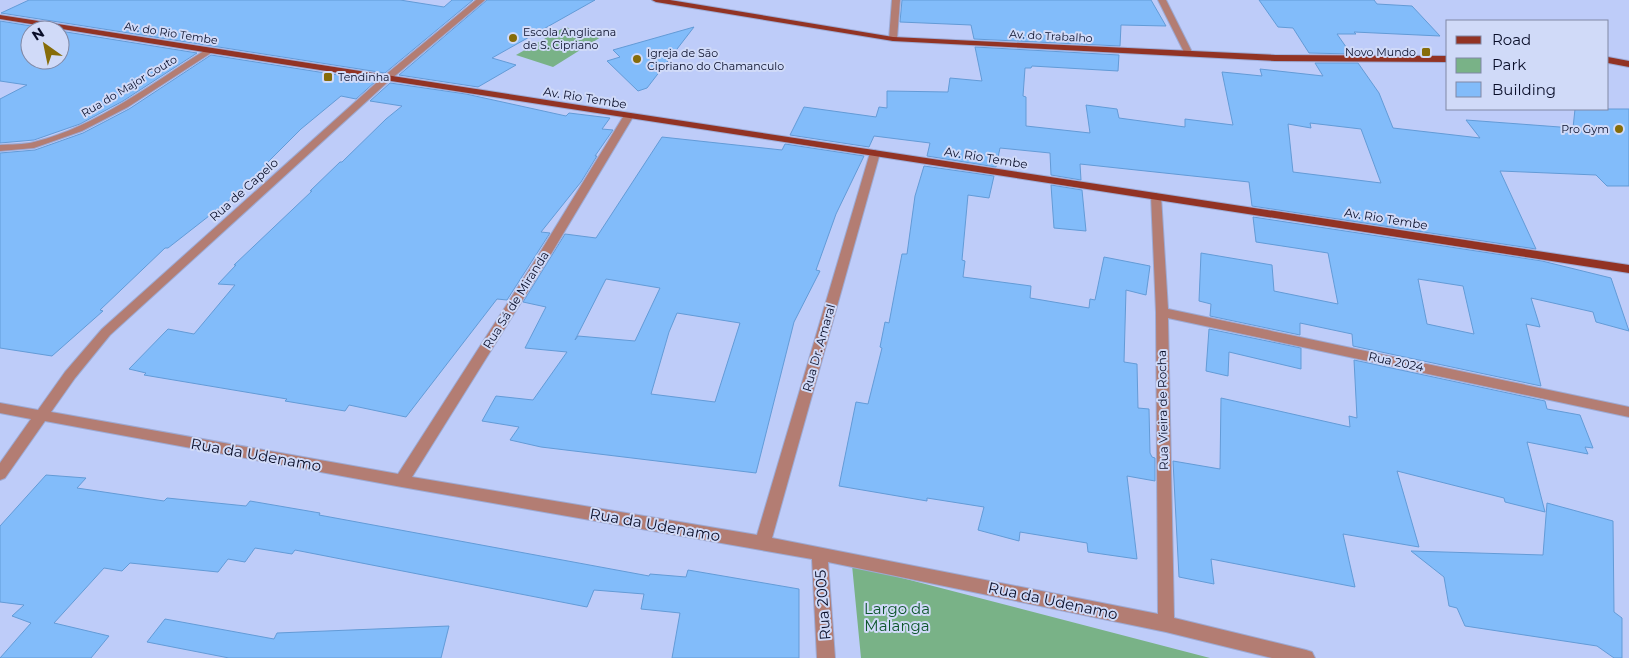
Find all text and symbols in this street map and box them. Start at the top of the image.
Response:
street label: Av. do Rio Tembe [123,19,219,47]
north arrow [20,20,70,70]
legend [1446,20,1609,110]
text: N [28,23,48,45]
place label: Escola Anglicana de S. Cipriano [523,25,616,52]
street label: Av. do Trabalho [1009,27,1093,45]
text: Road [1492,30,1531,49]
marker: Escola Anglicana de S. Cipriano [507,32,519,44]
place label: Novo Mundo [1345,45,1416,59]
place label: Igreja de São Cipriano do Chamanculo [647,46,784,73]
marker: Novo Mundo [1420,46,1432,58]
street label: Rua do Major Couto [79,52,179,120]
marker: Igreja de São Cipriano do Chamanculo [631,53,643,65]
text: Park [1492,55,1526,74]
place label: Tendinha [338,70,390,84]
marker: Tendinha [322,71,334,83]
text: Building [1492,80,1556,99]
street label: Av. Rio Tembe [542,84,628,112]
place label: Pro Gym [1561,122,1609,136]
marker: Pro Gym [1613,123,1625,135]
street label: Av. Rio Tembe [943,144,1029,172]
street label: Rua de Capelo [206,155,281,224]
street label: Av. Rio Tembe [1343,205,1429,233]
street label: Rua Sá de Miranda [479,248,552,351]
street label: Rua Dr. Amaral [799,302,838,393]
street label: Rua 2024 [1367,348,1425,375]
street label: Rua Vieira de Rocha [1154,350,1171,470]
street label: Rua da Udenamo [189,434,323,475]
street label: Rua da Udenamo [588,504,722,545]
street label: Rua 2005 [811,569,834,641]
street label: Rua da Udenamo [987,577,1120,624]
park label: Largo da Malanga [864,599,930,635]

